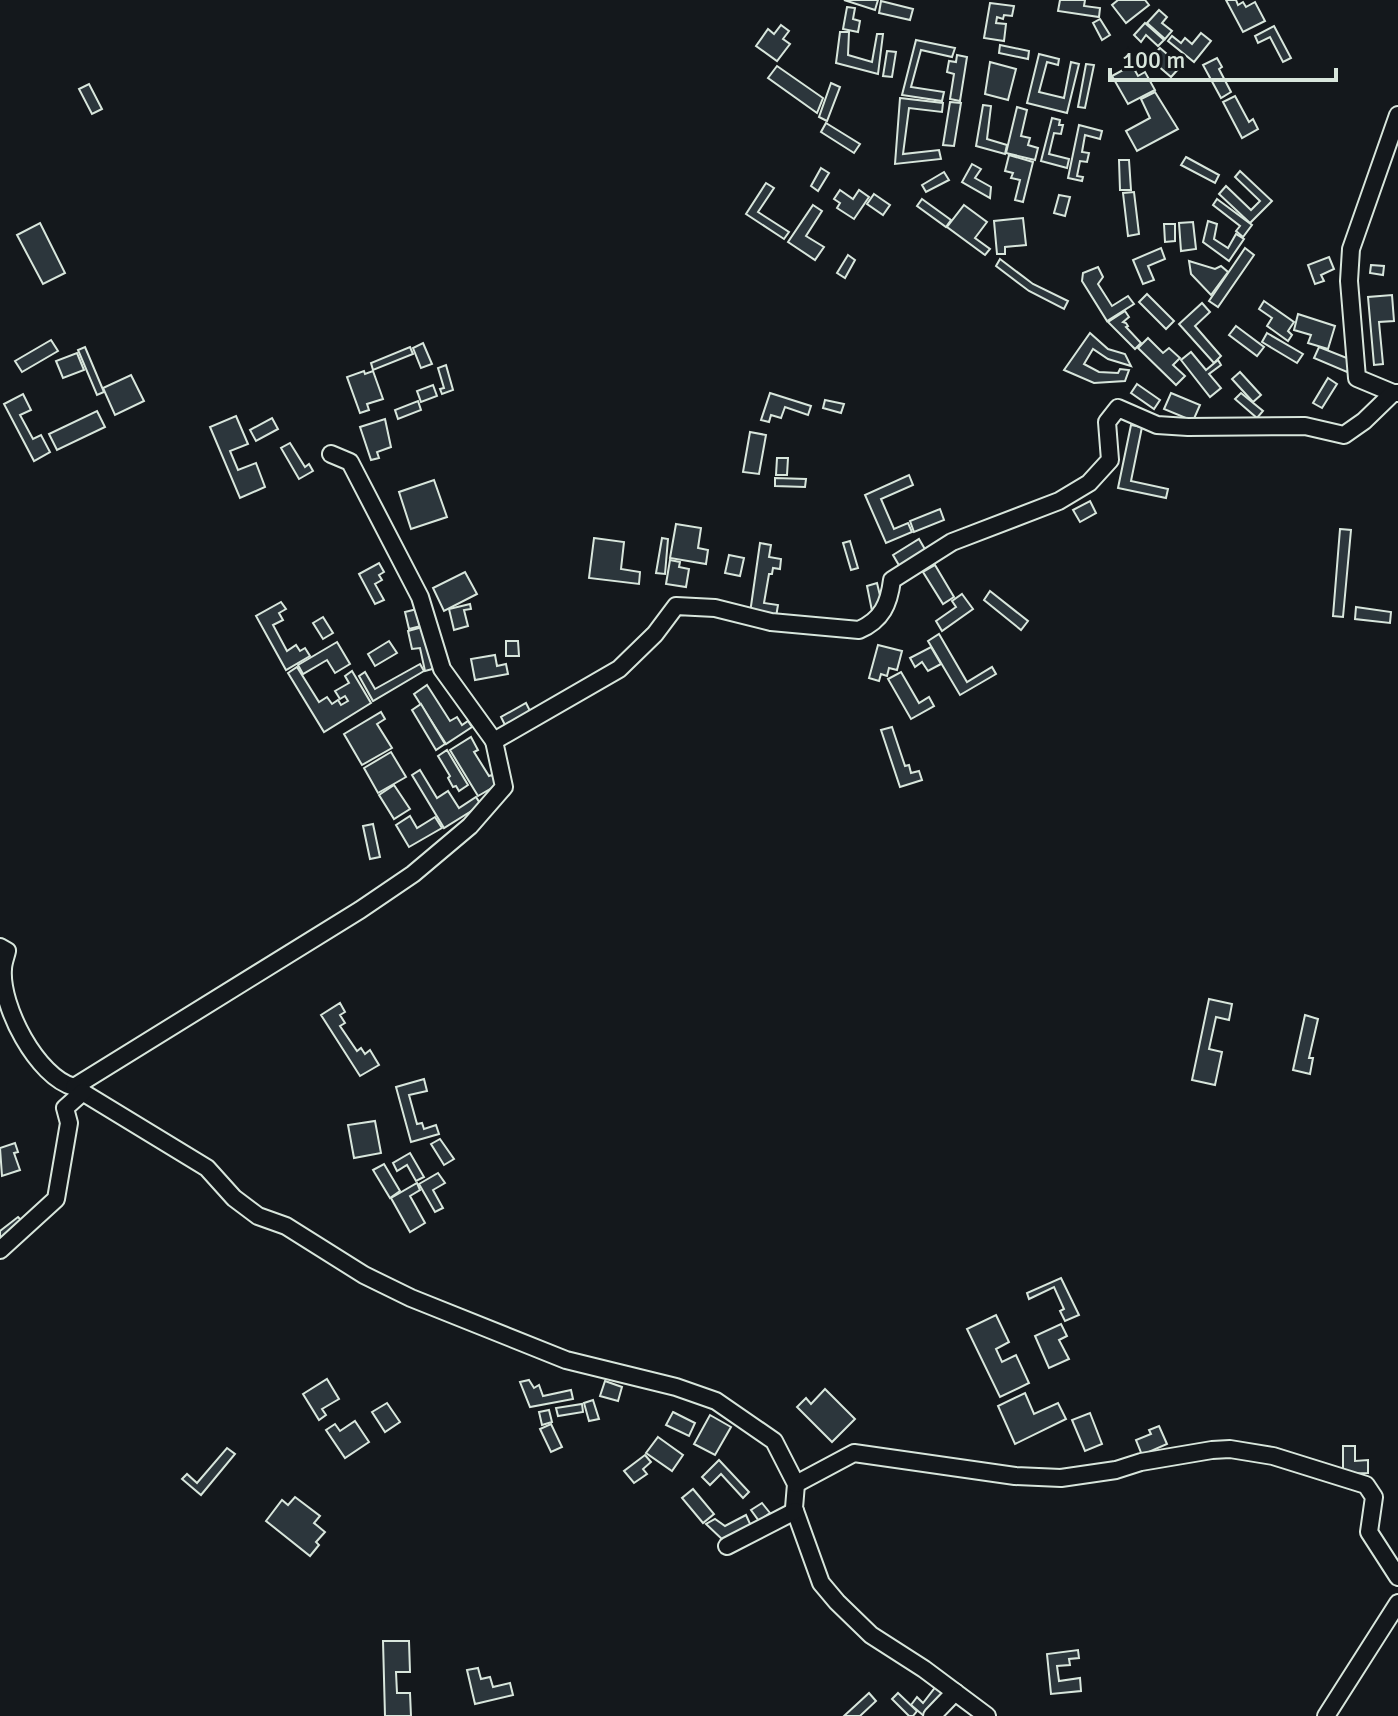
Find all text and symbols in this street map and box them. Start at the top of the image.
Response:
scale bar [1110,32,1336,82]
text: 100 m [1122,45,1185,75]

